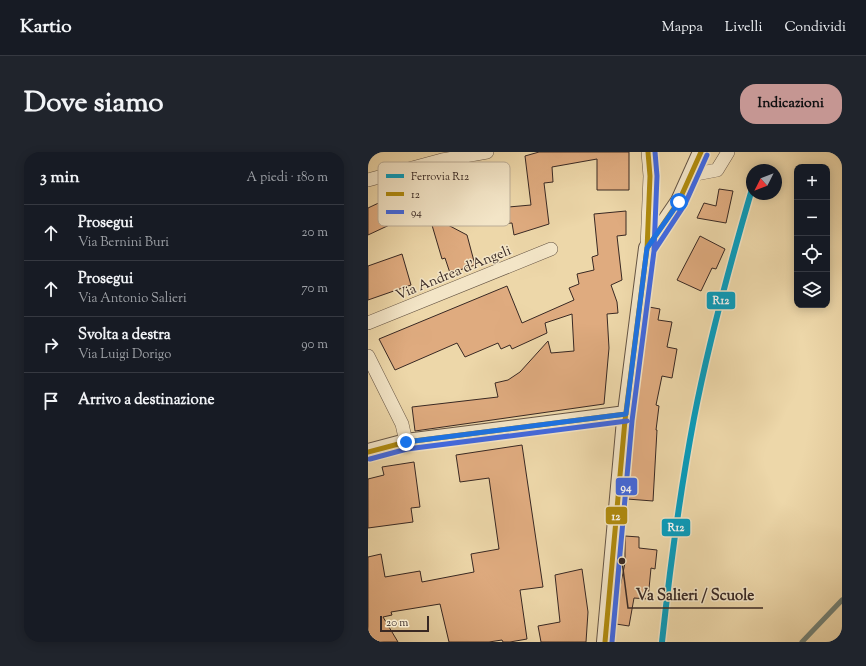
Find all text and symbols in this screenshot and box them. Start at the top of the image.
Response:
text: Kartio [20,14,72,41]
text: Mappa [662,18,703,38]
text: Livelli [725,18,762,38]
text: Condividi [784,18,846,38]
text: Dove siamo [24,84,164,124]
button: Indicazioni [740,84,842,124]
legend [378,162,510,226]
north arrow [746,164,782,200]
map controls [794,164,830,308]
button: + [794,164,830,200]
text: 3 min [40,166,79,190]
text: A piedi · 180 m [247,169,328,187]
text: Ferrovia R12 [411,169,469,185]
text: 12 [411,187,420,203]
route start [670,193,688,211]
button: − [794,200,830,236]
text: 94 [411,205,422,221]
text: Prosegui [78,213,133,234]
icon: ahead [40,222,62,244]
text: 20 m [302,224,328,242]
text: Via Bernini Buri [78,234,169,252]
button: locate [794,236,830,272]
street label: Via Andrea d'Angeli [393,242,514,306]
text: Prosegui [78,269,133,290]
button: layers [794,272,830,308]
icon: ahead [40,278,62,300]
text: 70 m [301,280,328,298]
text: Via Antonio Salieri [78,290,187,308]
line badge: R12 [706,291,736,310]
text: R12 [712,293,730,309]
text: Svolta a destra [78,325,171,346]
icon: right [40,334,62,356]
text: 90 m [301,336,328,354]
text: Via Luigi Dorigo [78,346,171,364]
icon: arrive [40,390,62,412]
text: Arrivo a destinazione [78,390,214,411]
route end [397,433,415,451]
line badge: 94 [615,477,638,496]
text: 94 [621,480,632,496]
line badge: 12 [605,506,628,525]
text: 12 [611,509,621,525]
line badge: R12 [661,518,691,537]
text: R12 [667,520,685,536]
callout: Va Salieri / Scuole [628,581,763,608]
text: Va Salieri / Scuole [636,586,754,607]
scale bar [380,614,429,633]
text: 20 m [386,615,408,631]

